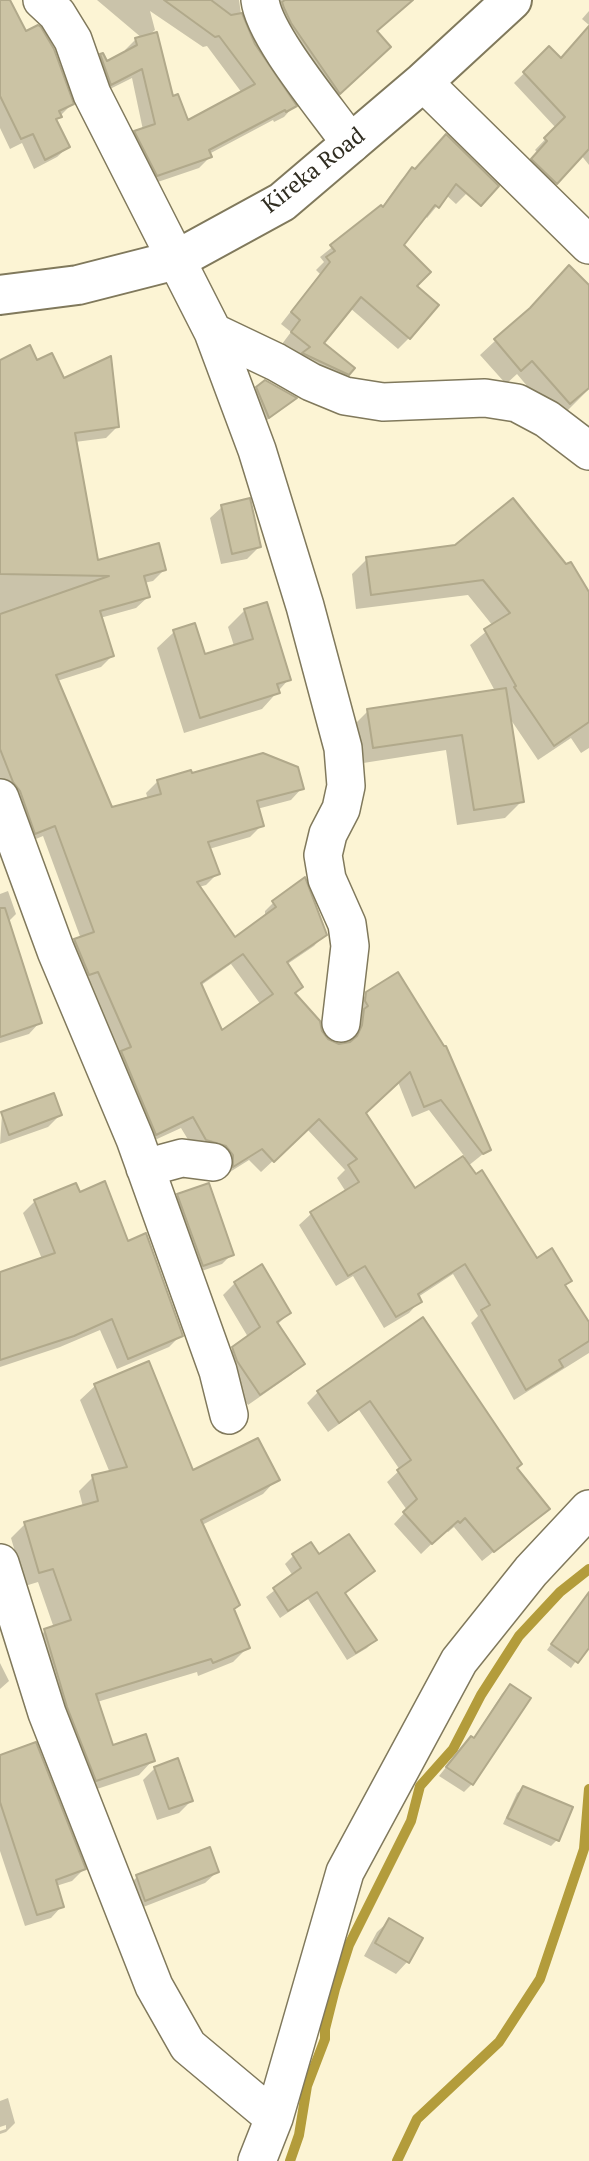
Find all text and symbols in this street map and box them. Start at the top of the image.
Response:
street label: Kireka Road [257,122,371,220]

